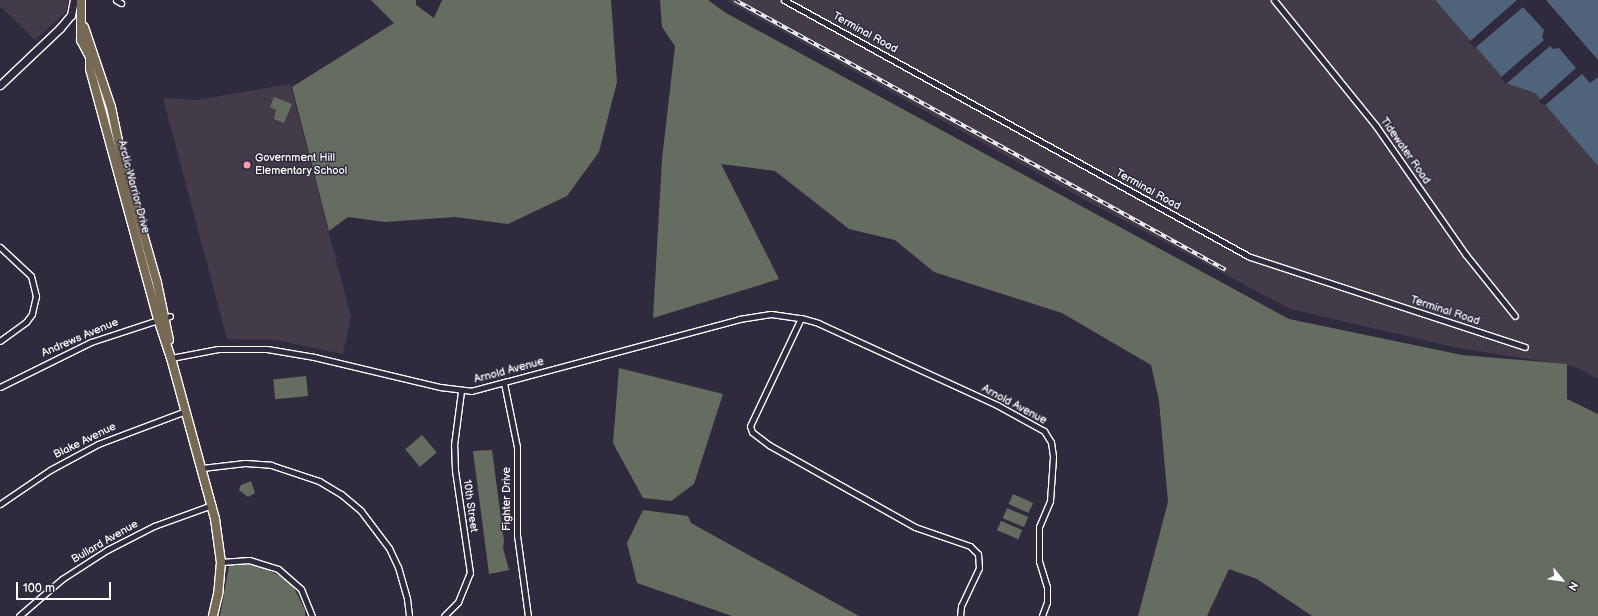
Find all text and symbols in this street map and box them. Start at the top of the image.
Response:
street label: Terminal Road [830,10,900,56]
street label: Tidewater Road [1377,115,1433,187]
street label: Arctic Warrior Drive [114,139,152,235]
place label: Government Hill Elementary School [255,152,348,178]
marker: Government Hill Elementary School [242,160,252,170]
street label: Terminal Road [1113,167,1183,213]
street label: Terminal Road [1409,294,1481,328]
street label: Andrews Avenue [40,316,120,360]
street label: Arnold Avenue [473,355,545,387]
street label: Arnold Avenue [979,382,1049,428]
street label: Blake Avenue [52,420,118,462]
street label: Fighter Drive [500,467,514,531]
street label: 10th Street [460,479,480,533]
street label: Bullard Avenue [69,518,141,566]
north arrow [1542,560,1582,600]
scale bar [18,574,113,600]
text: N [1565,579,1581,593]
text: 100 m [23,581,55,596]

